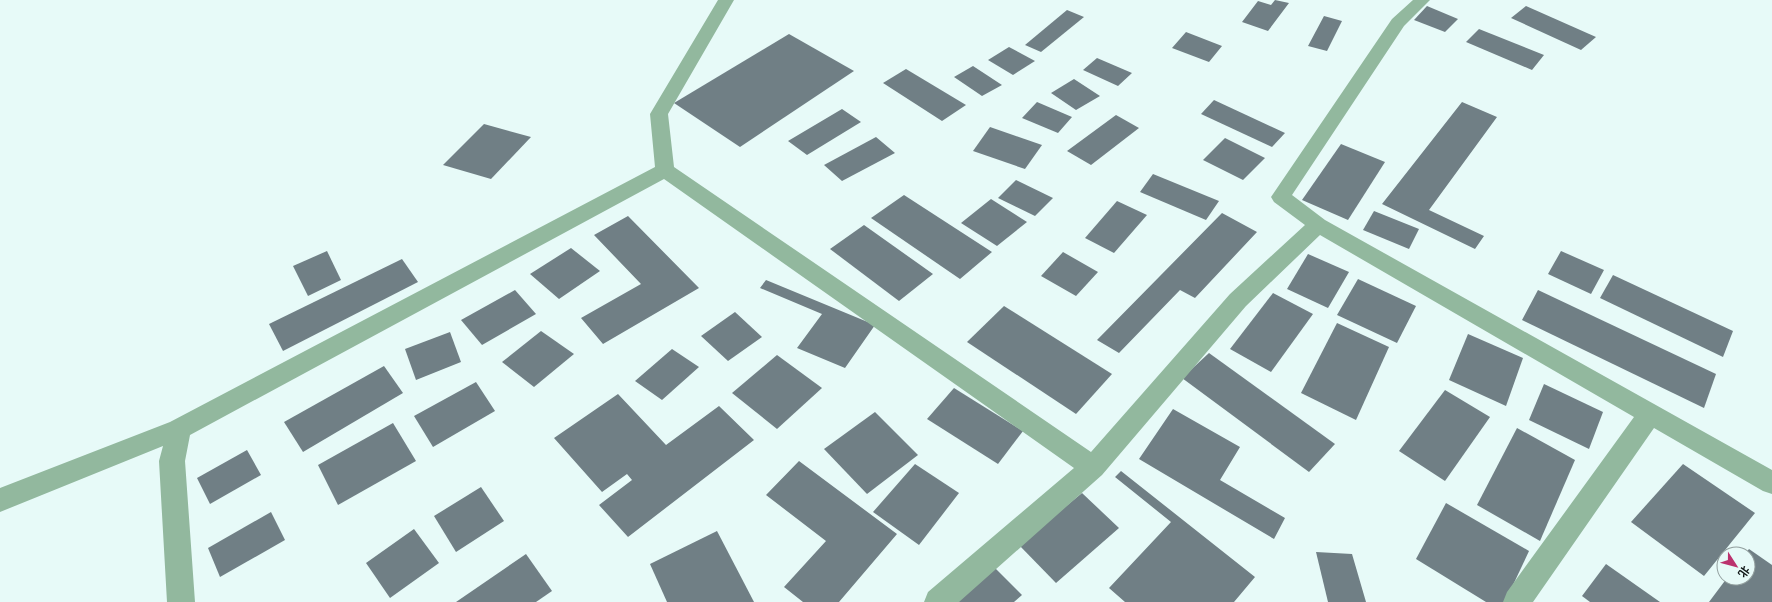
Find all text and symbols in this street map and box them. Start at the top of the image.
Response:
north arrow [1716,546,1756,586]
text: 北 [1735,563,1754,581]

